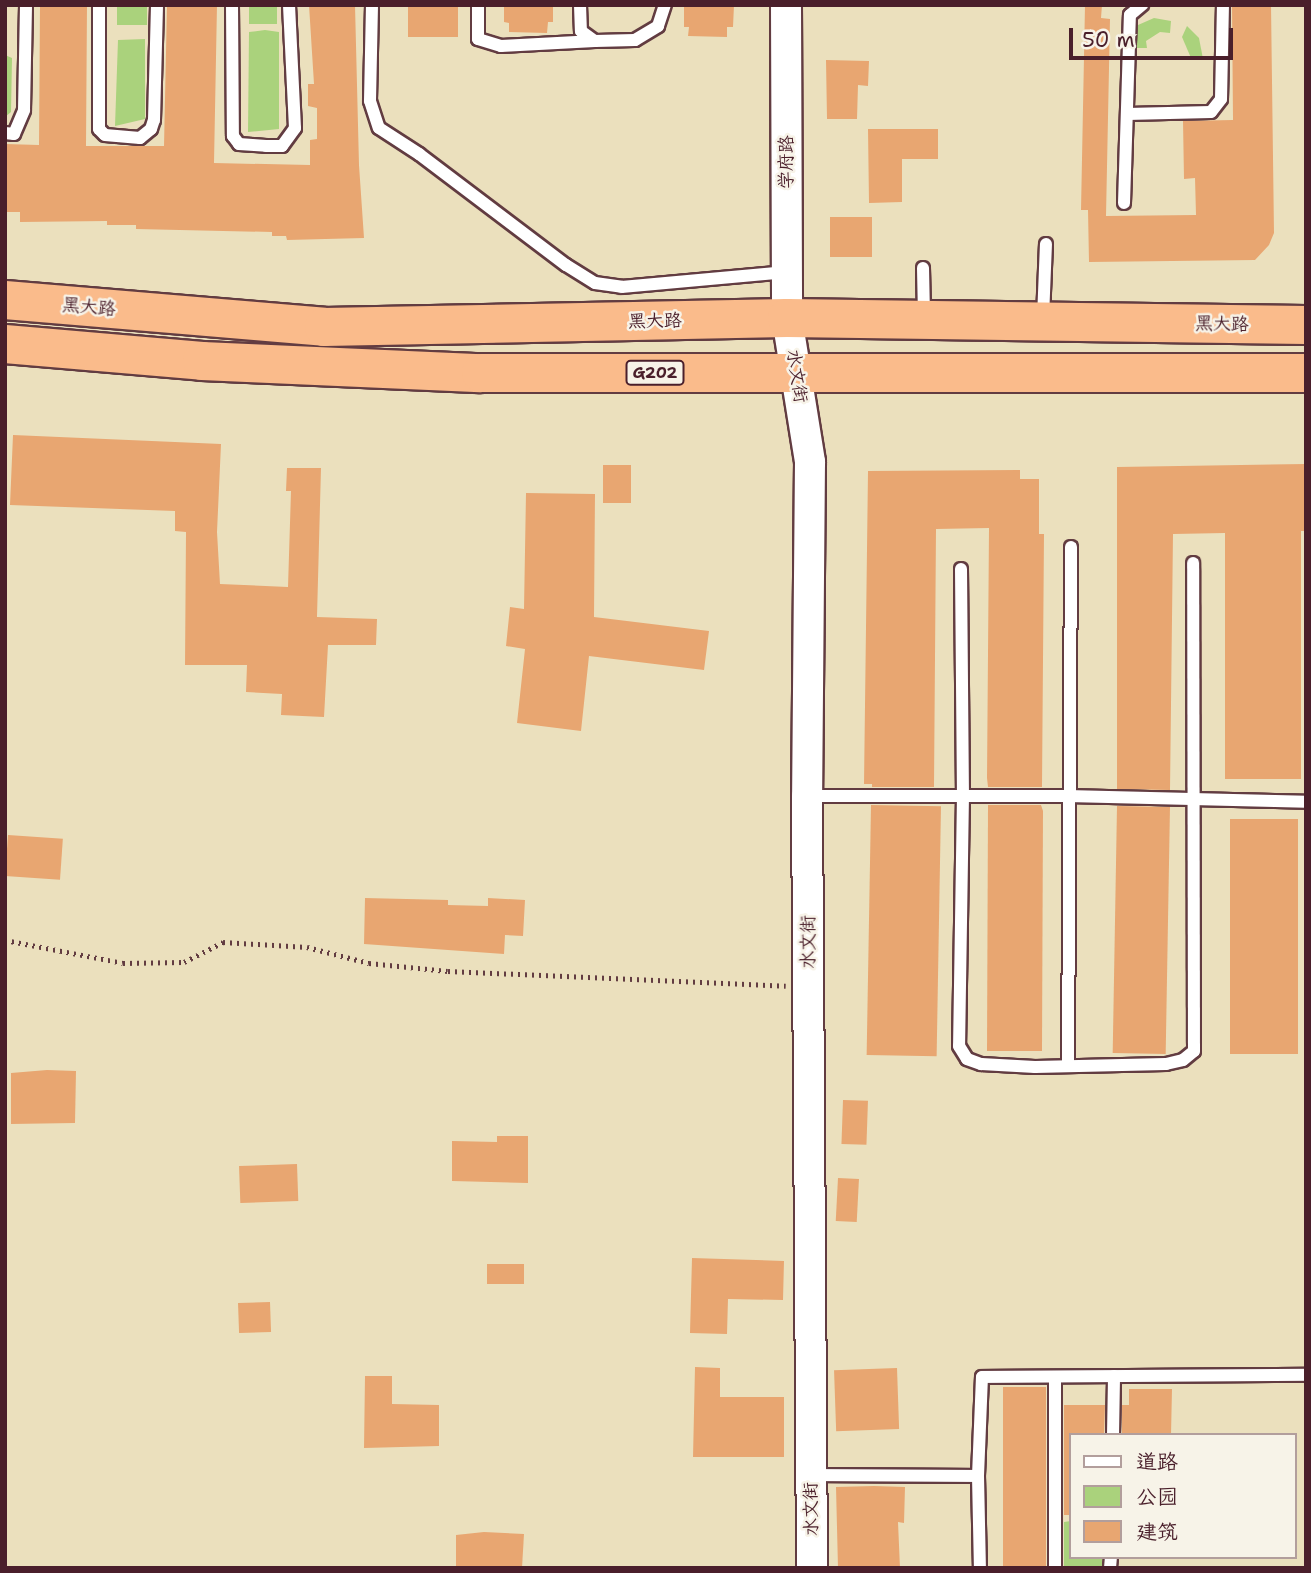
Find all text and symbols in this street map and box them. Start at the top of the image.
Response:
scale bar [1073,14,1238,58]
text: 50 m [1082,26,1135,54]
street label: 学府路 [775,135,797,189]
street label: 黑大路 [61,294,117,320]
street label: 黑大路 [628,310,682,332]
street label: 黑大路 [1195,313,1249,335]
street label: 水文街 [782,348,812,404]
road number: G202 [625,360,685,386]
street label: 水文街 [797,915,819,969]
legend [1070,1433,1297,1559]
text: 道路 [1136,1448,1178,1476]
street label: 水文街 [800,1482,822,1536]
text: 公园 [1136,1483,1178,1511]
text: 建筑 [1136,1518,1178,1546]

